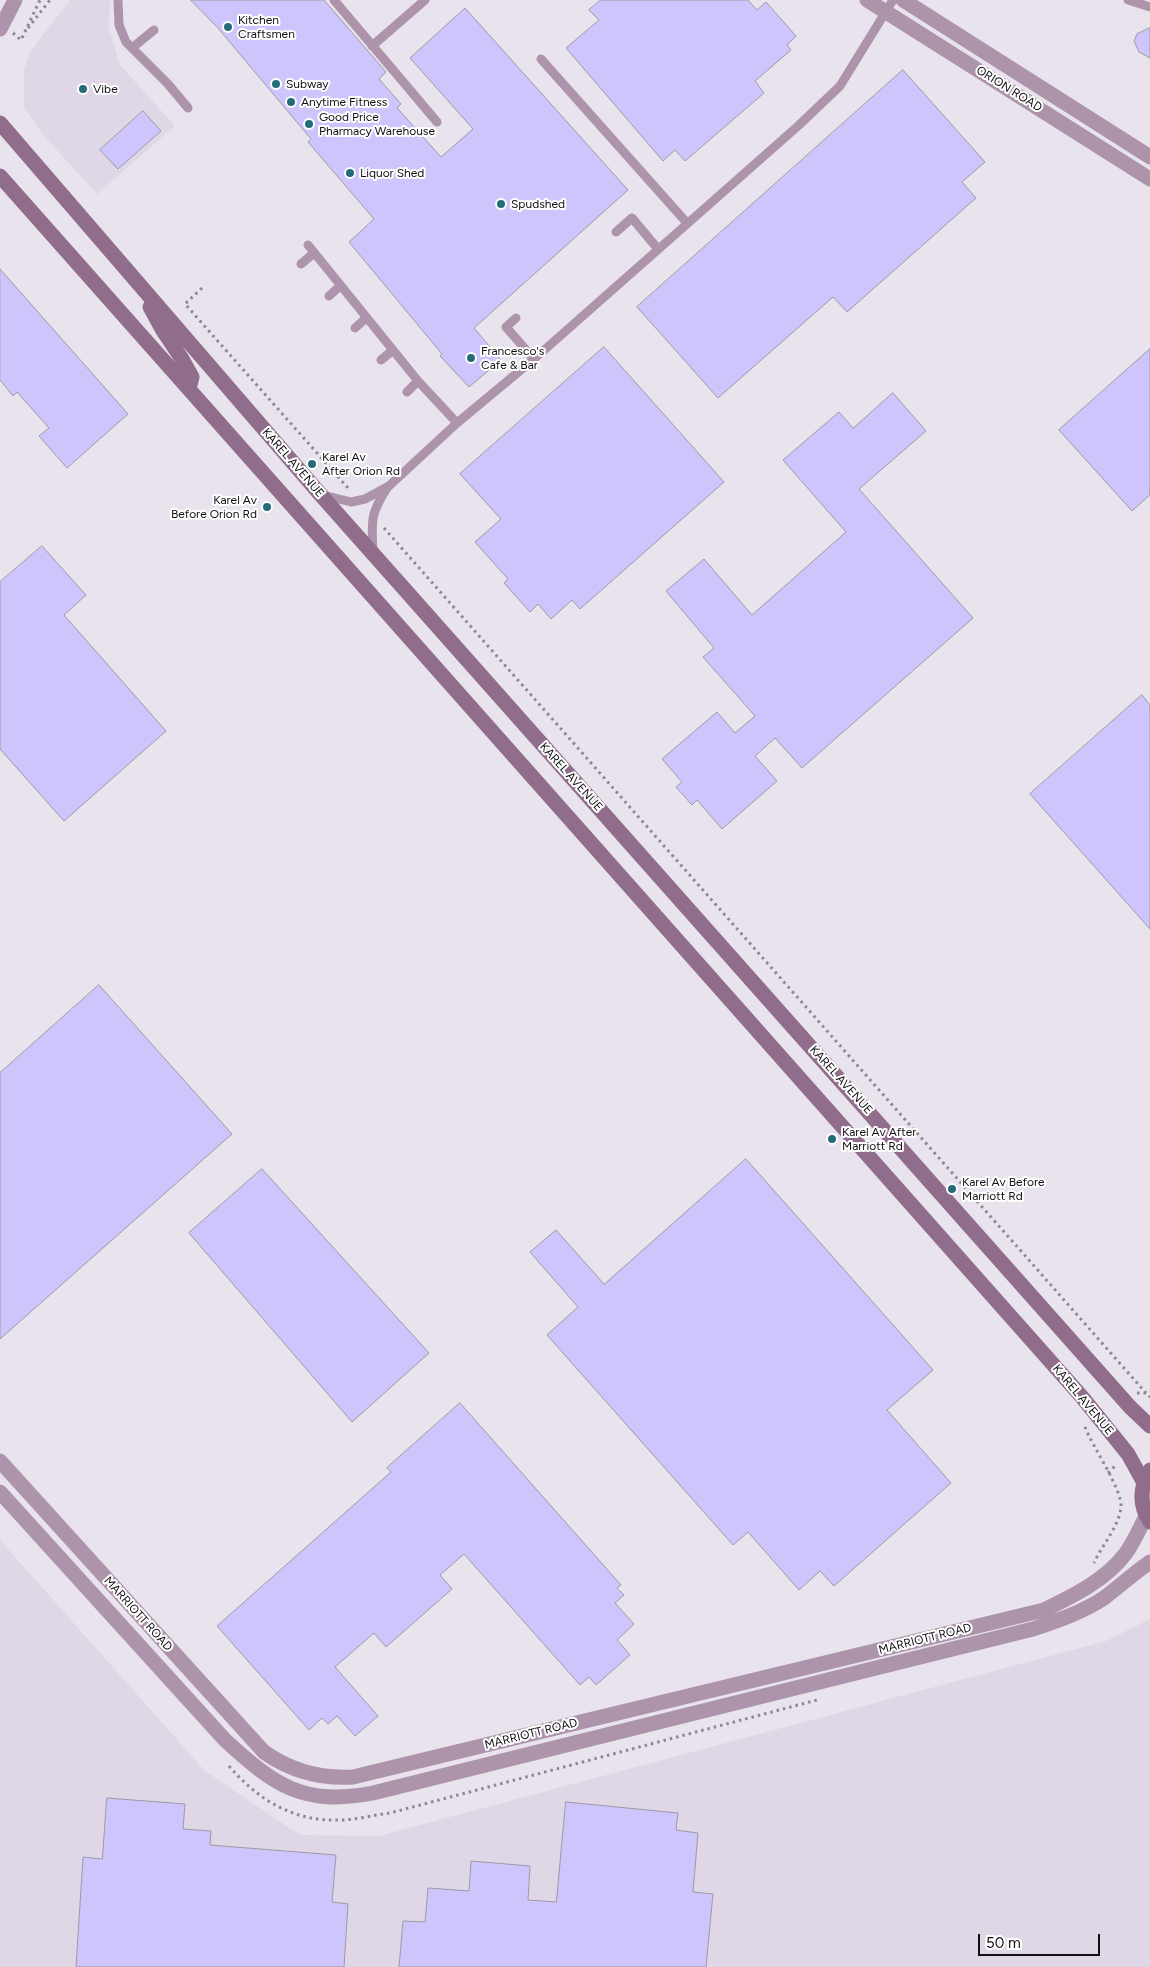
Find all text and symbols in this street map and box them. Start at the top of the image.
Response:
place label: Kitchen Craftsmen [238,13,295,41]
marker: Kitchen Craftsmen [222,21,234,33]
street label: ORION ROAD [973,63,1045,115]
place label: Subway [286,77,329,91]
marker: Subway [270,78,282,90]
place label: Vibe [93,82,118,96]
marker: Vibe [77,83,89,95]
place label: Anytime Fitness [301,95,387,109]
marker: Anytime Fitness [285,96,297,108]
place label: Good Price Pharmacy Warehouse [319,110,435,138]
marker: Good Price Pharmacy Warehouse [303,118,315,130]
place label: Liquor Shed [360,166,424,180]
marker: Liquor Shed [344,167,356,179]
place label: Spudshed [511,197,565,211]
marker: Spudshed [495,198,507,210]
place label: Francesco's Cafe & Bar [481,344,544,372]
marker: Francesco's Cafe & Bar [465,352,477,364]
street label: KAREL AVENUE [259,425,327,501]
place label: Karel Av After Orion Rd [322,450,400,478]
marker: Karel Av After Orion Rd [306,458,318,470]
place label: Karel Av Before Orion Rd [171,493,257,521]
marker: Karel Av Before Orion Rd [261,501,273,513]
street label: KAREL AVENUE [536,740,606,814]
street label: KAREL AVENUE [806,1043,876,1117]
place label: Karel Av After Marriott Rd [842,1125,916,1153]
marker: Karel Av After Marriott Rd [826,1133,838,1145]
place label: Karel Av Before Marriott Rd [962,1175,1045,1203]
marker: Karel Av Before Marriott Rd [946,1183,958,1195]
street label: KAREL AVENUE [1049,1362,1117,1438]
street label: MARRIOTT ROAD [101,1574,175,1654]
street label: MARRIOTT ROAD [877,1621,973,1657]
street label: MARRIOTT ROAD [483,1716,579,1752]
scale bar [980,1924,1102,1956]
text: 50 m [986,1934,1021,1952]

